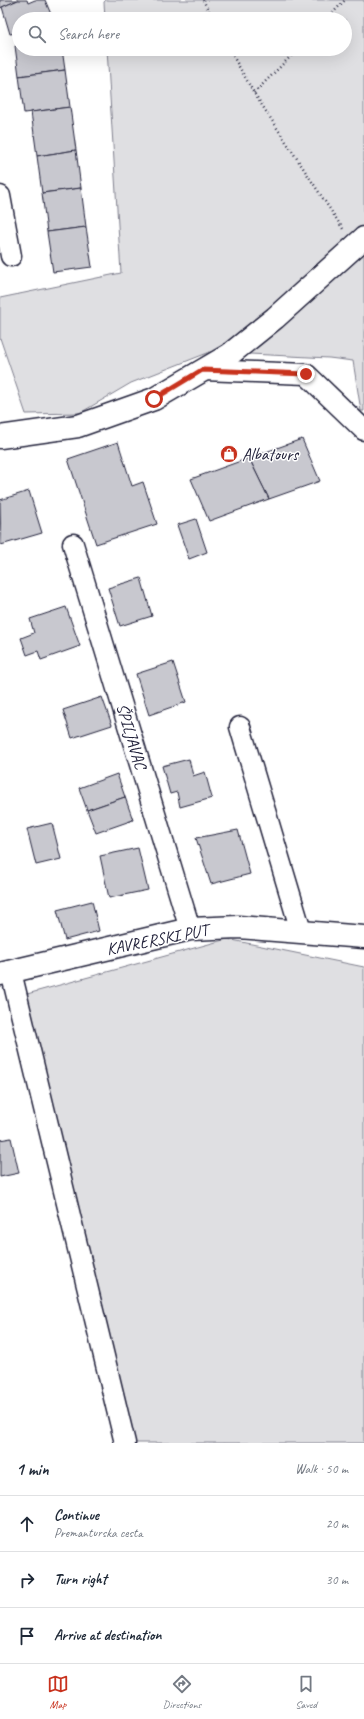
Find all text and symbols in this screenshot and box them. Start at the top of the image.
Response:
search box [12,12,352,56]
icon: search [26,23,48,45]
text: Search here [58,25,119,44]
route end [297,365,315,383]
route start [145,390,163,408]
shop icon: Albatours [219,444,239,464]
place label: Albatours [242,444,299,465]
street label: ŠPILJAVAC [112,701,152,774]
street label: KAVRERSKI PUT [105,919,214,960]
text: 1 min [16,1459,49,1480]
text: Walk · 50 m [295,1461,348,1477]
text: Continue [54,1506,99,1525]
icon: ahead [16,1513,38,1535]
text: 20 m [326,1516,348,1532]
text: Premanturska cesta [54,1525,143,1541]
icon: right [16,1569,38,1591]
text: Turn right [54,1570,107,1589]
text: 30 m [326,1572,348,1588]
icon: arrive [16,1625,38,1647]
text: Arrive at destination [54,1626,161,1645]
tab: Map [47,1673,69,1711]
tab: Directions [163,1673,201,1711]
tab: Saved [295,1673,317,1711]

